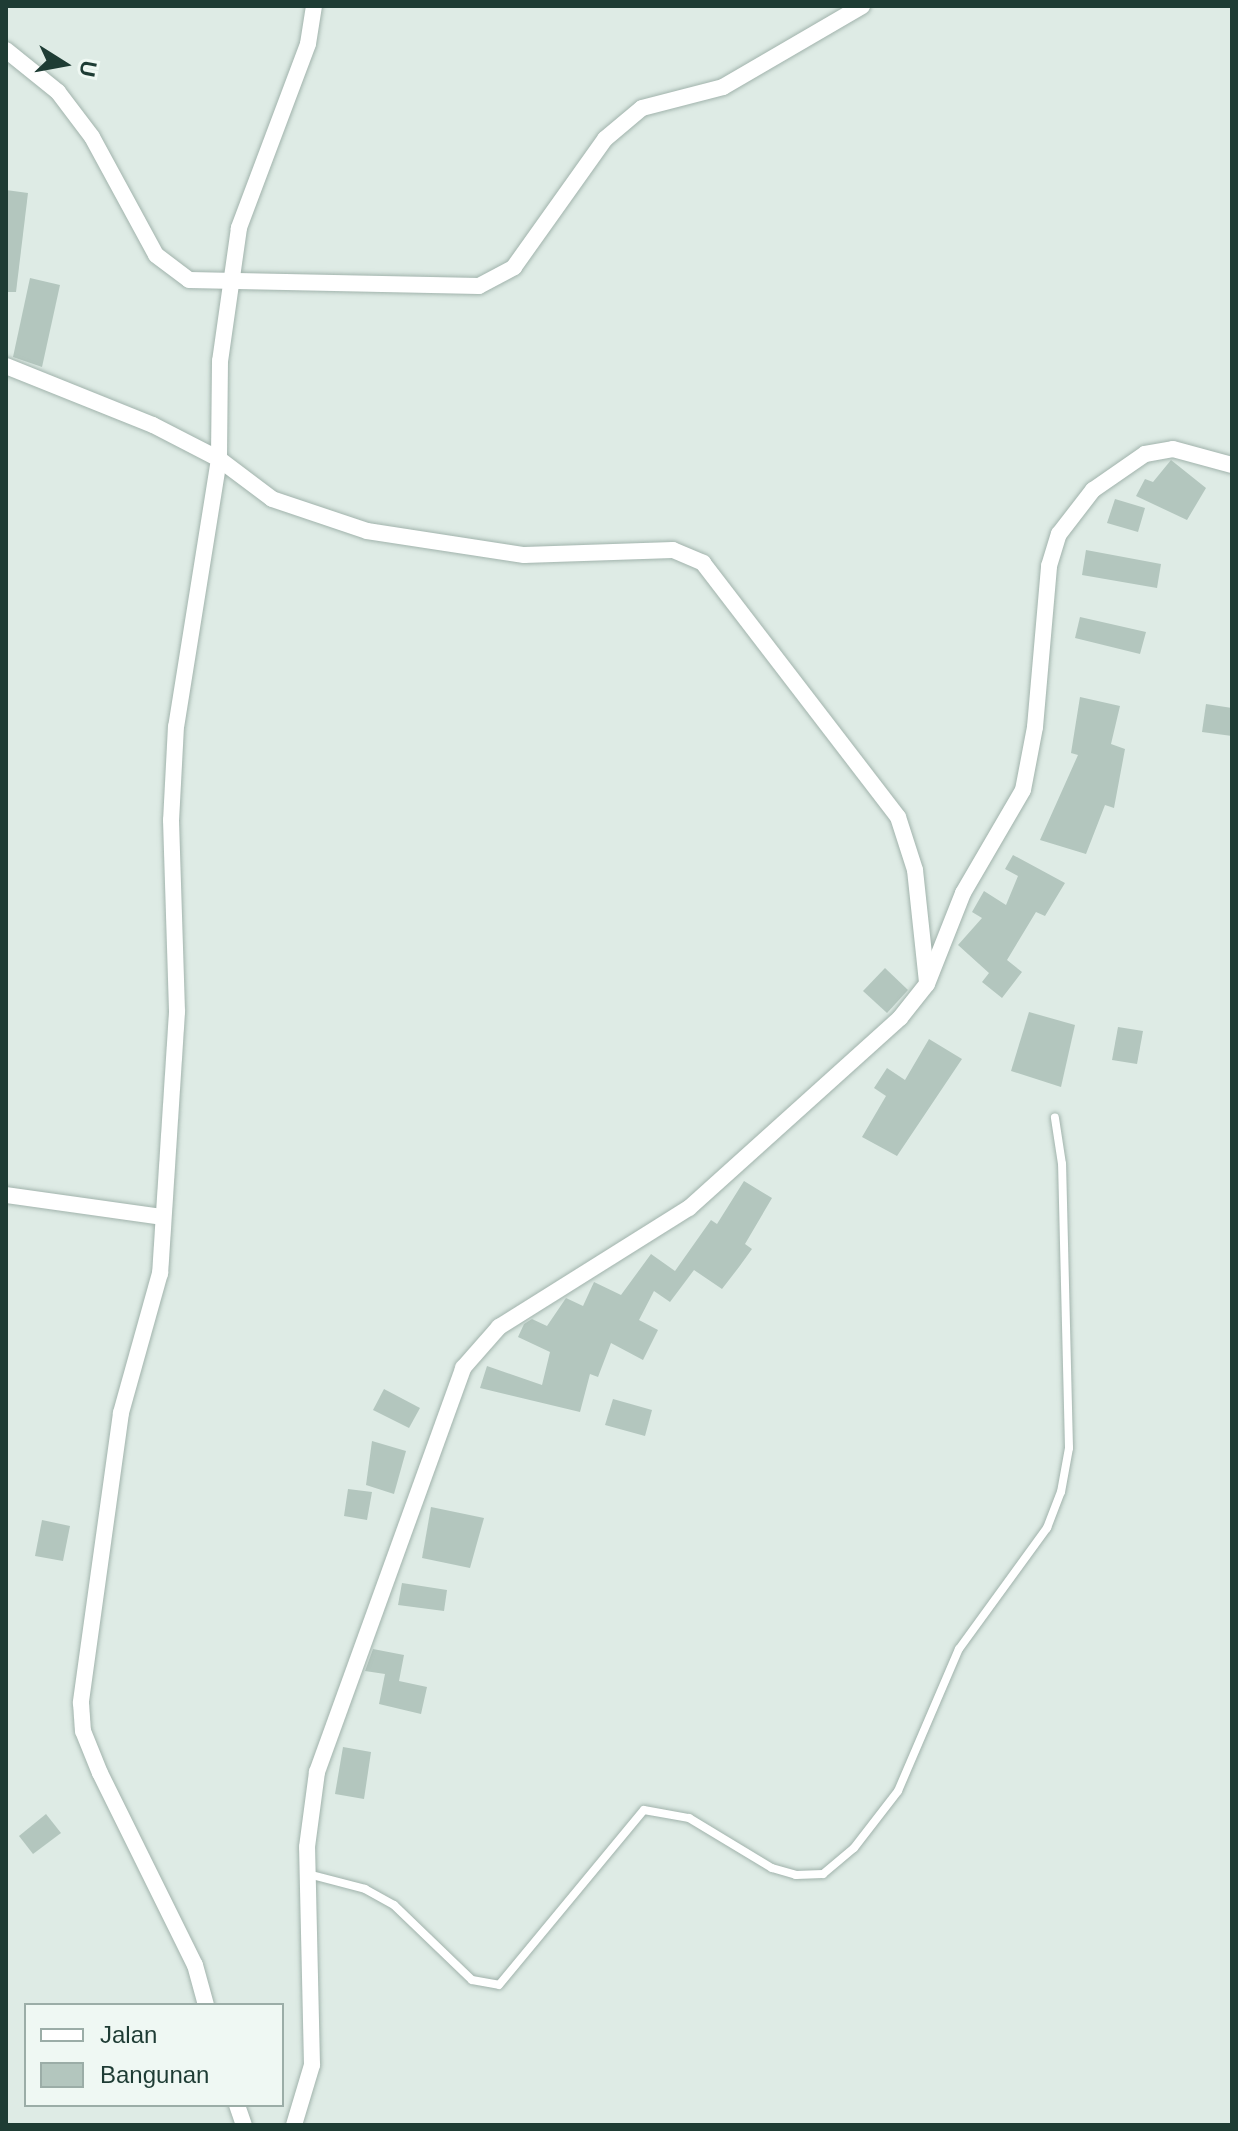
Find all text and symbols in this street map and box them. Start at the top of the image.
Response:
north arrow [24,24,104,104]
text: U [74,58,102,79]
legend [24,2003,284,2107]
text: Jalan [100,2021,157,2048]
text: Bangunan [100,2061,209,2088]

